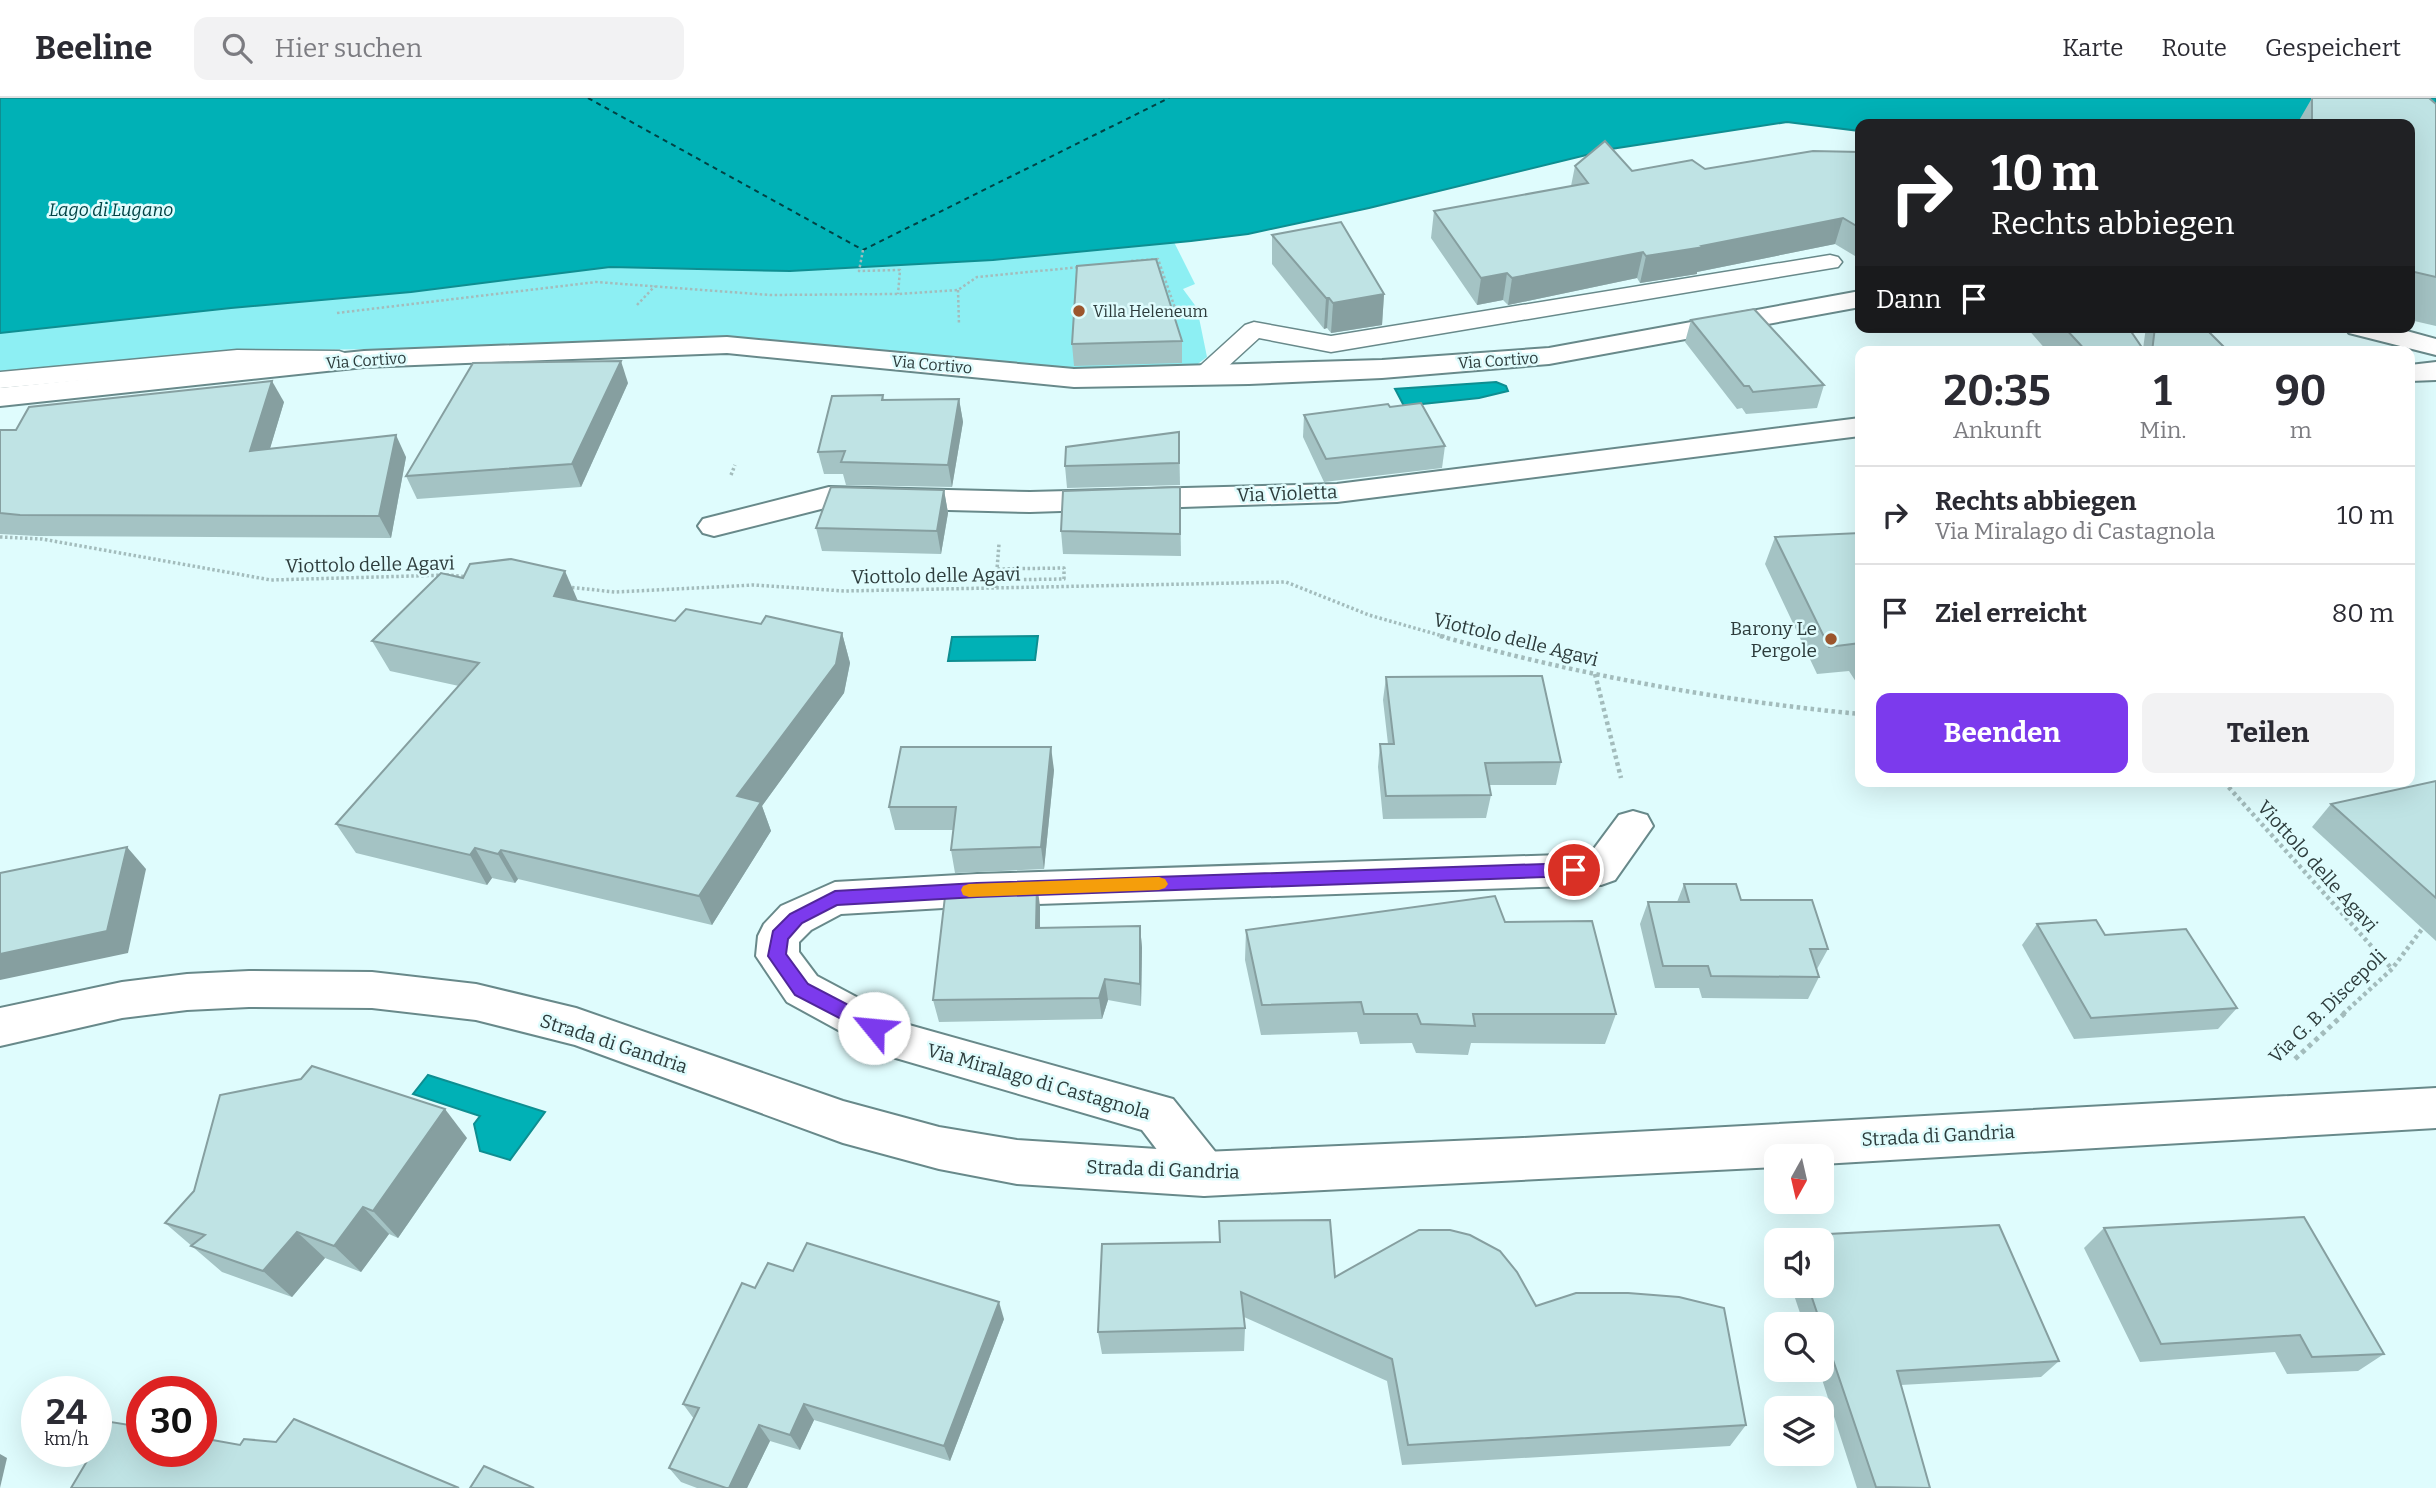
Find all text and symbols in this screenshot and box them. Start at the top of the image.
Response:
search box [194,17,684,80]
text: Beeline [35,28,152,68]
icon: search [218,29,256,67]
text: Hier suchen [274,33,422,64]
text: Karte [2062,34,2124,62]
text: Route [2162,34,2227,62]
text: Gespeichert [2265,34,2401,62]
text: 10 m [1991,144,2099,203]
icon: right [1876,147,1967,238]
water label: Lago di Lugano [49,199,173,221]
text: Rechts abbiegen [1991,204,2234,242]
icon: arrive [1955,280,1993,318]
text: Dann [1876,284,1941,315]
place label: Villa Heleneum [1093,302,1208,321]
marker: Villa Heleneum [1071,303,1087,319]
street label: Via Cortivo [325,348,407,373]
street label: Via Cortivo [1457,348,1539,373]
street label: Via Cortivo [891,352,973,377]
text: 20:35 [1944,366,2051,416]
text: 1 [2154,366,2172,416]
text: 90 [2275,366,2326,416]
text: Ankunft [1953,416,2041,444]
text: Min. [2139,416,2186,444]
text: m [2290,416,2312,444]
street label: Via Violetta [1236,480,1338,507]
text: Rechts abbiegen [1935,486,2137,517]
icon: right [1876,496,1914,534]
text: 10 m [2337,500,2394,531]
text: Via Miralago di Castagnola [1935,517,2215,545]
street label: Viottolo delle Agavi [285,552,455,577]
street label: Viottolo delle Agavi [851,563,1021,588]
icon: arrive [1876,594,1914,632]
text: Ziel erreicht [1935,598,2087,629]
text: 80 m [2332,598,2394,629]
street label: Viottolo delle Agavi [1431,608,1601,671]
place label: Barony Le Pergole [1730,617,1817,662]
marker: Barony Le Pergole [1823,631,1839,647]
button: Beenden [1876,693,2128,773]
button: Teilen [2142,693,2394,773]
street label: Viottolo delle Agavi [2252,796,2383,937]
pin [1544,840,1604,900]
icon: arrive [1555,851,1593,889]
street label: Via G. B. Discepoli [2264,944,2391,1068]
position arrow [837,991,911,1065]
street label: Strada di Gandria [537,1009,691,1078]
street label: Via Miralago di Castagnola [924,1039,1154,1125]
street label: Strada di Gandria [1861,1120,2016,1151]
north arrow [1764,1144,1834,1214]
map controls [1764,1144,1834,1466]
street label: Strada di Gandria [1086,1155,1241,1184]
button: sound [1764,1228,1834,1298]
button: search [1764,1312,1834,1382]
speed limit sign: 30 [126,1376,217,1467]
text: 24 [46,1391,87,1433]
button: layers [1764,1396,1834,1466]
text: km/h [44,1428,89,1450]

